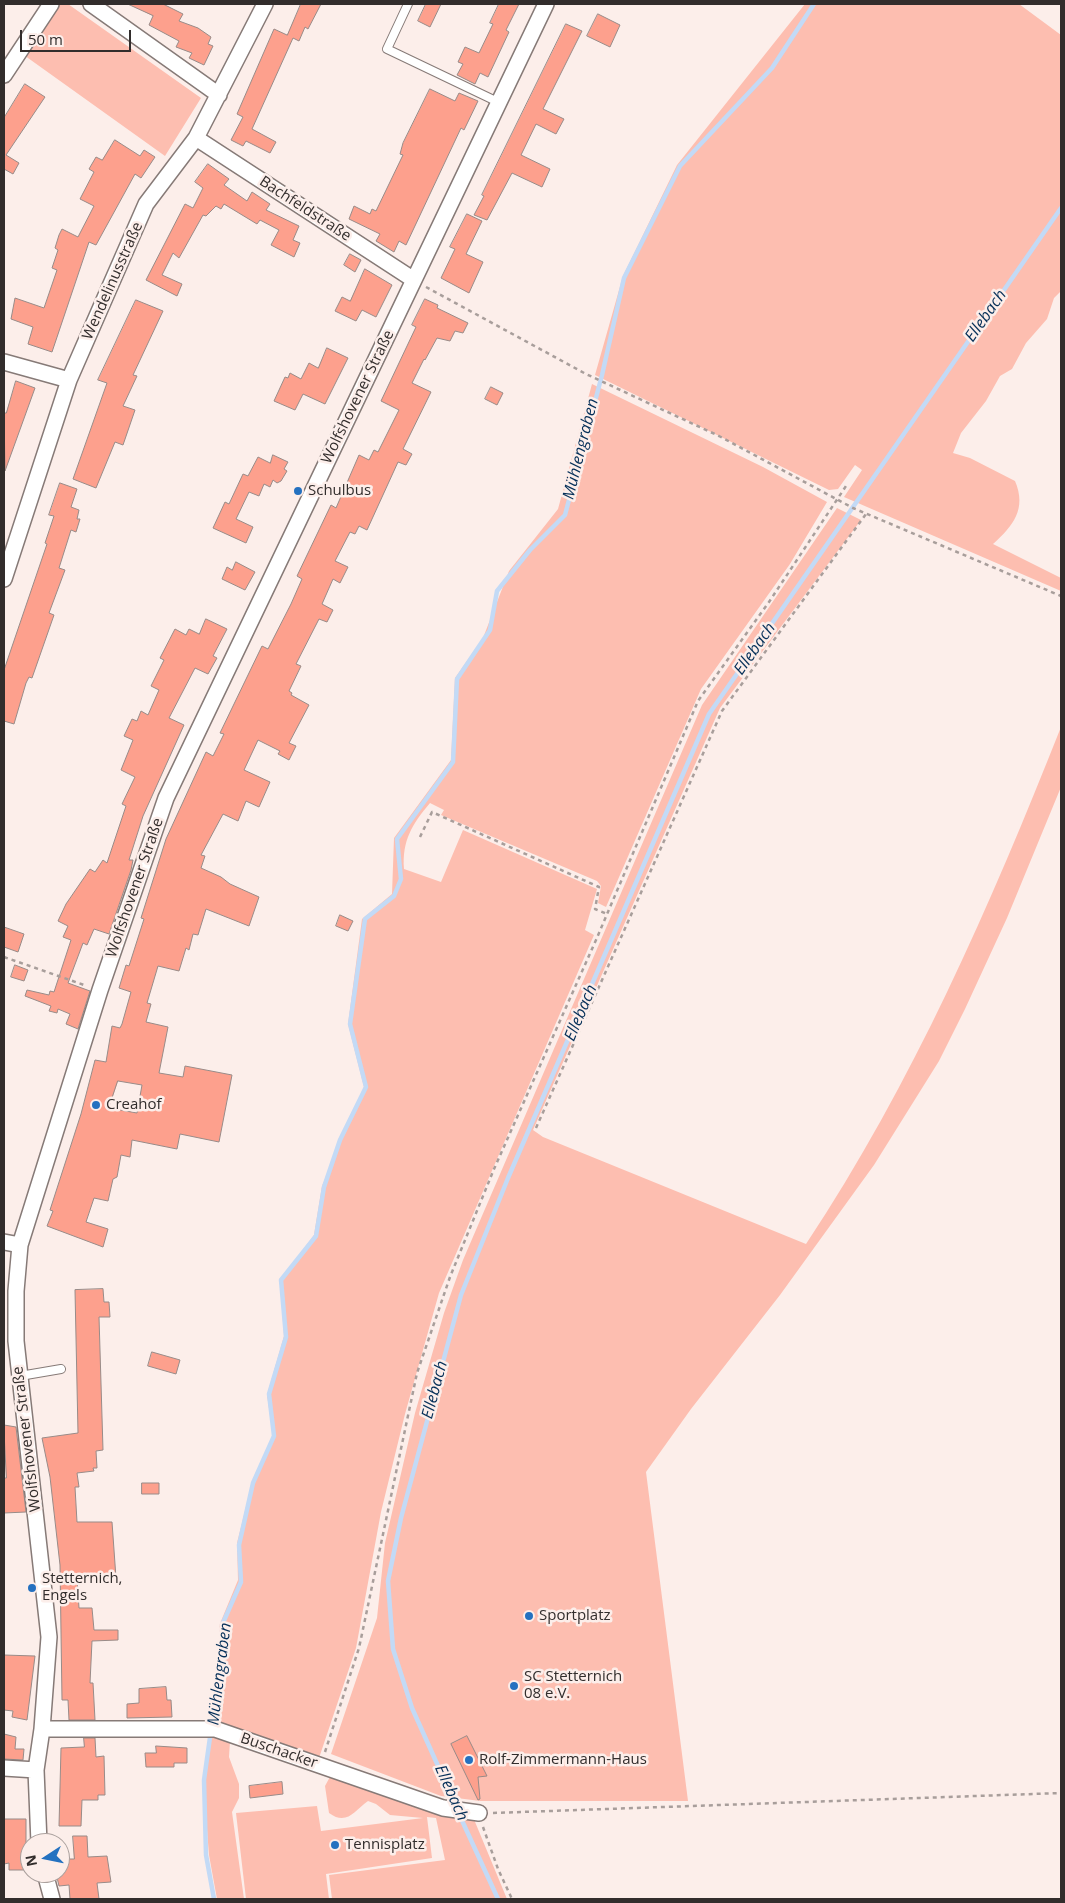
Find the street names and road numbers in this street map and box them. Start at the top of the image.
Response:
street label: Bachfeldstraße [256,173,354,245]
street label: Wendelinusstraße [79,219,147,343]
street label: Wolfshovener Straße [318,327,398,467]
street label: Wolfshovener Straße [103,816,167,960]
street label: Wolfshovener Straße [9,1365,45,1513]
street label: Buschacker [238,1729,320,1773]

